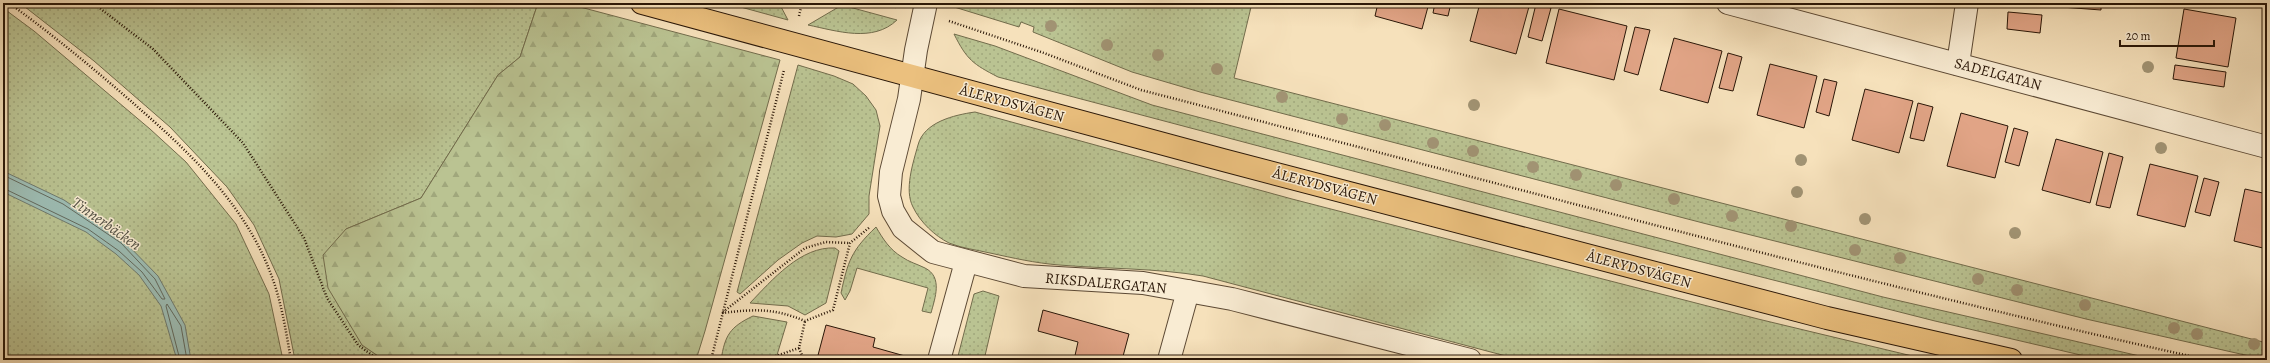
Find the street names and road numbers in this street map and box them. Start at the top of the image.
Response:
street label: SADELGATAN [1952,53,2044,95]
street label: ÅLERYDSVÄGEN [957,79,1067,127]
street label: ÅLERYDSVÄGEN [1270,162,1380,210]
street label: ÅLERYDSVÄGEN [1584,245,1694,293]
street label: RIKSDALERGATAN [1044,268,1168,298]

